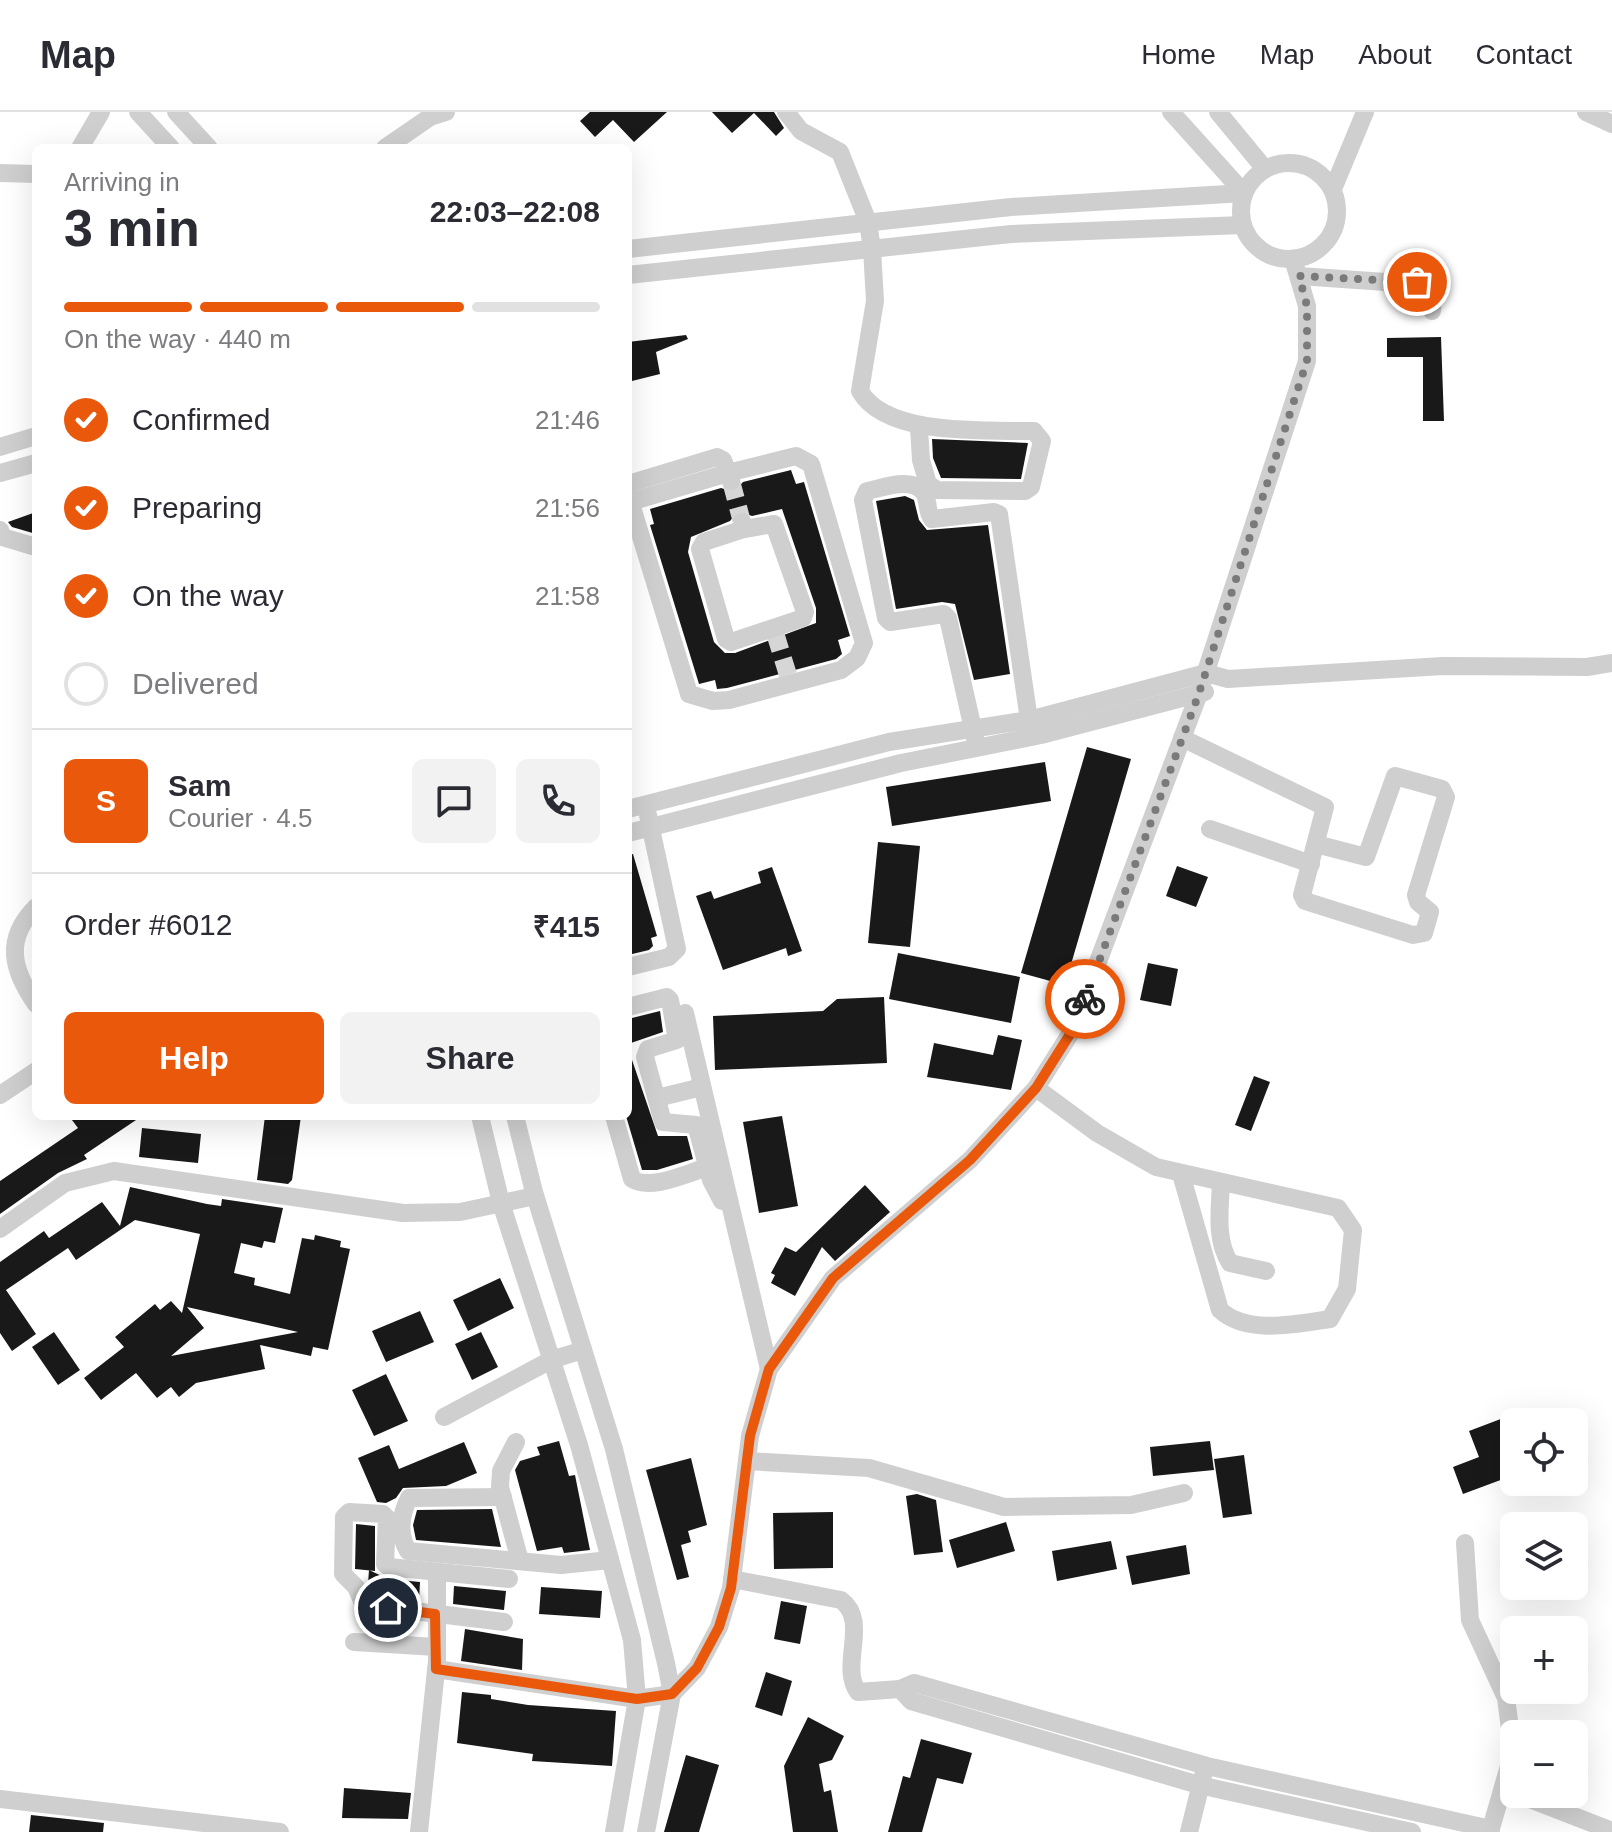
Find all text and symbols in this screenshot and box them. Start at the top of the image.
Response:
text: Map [40,34,116,76]
text: Home [1141,39,1216,70]
text: Map [1260,39,1314,70]
text: About [1358,39,1432,70]
text: Contact [1476,39,1572,70]
text: Arriving in [64,167,180,197]
text: 22:03–22:08 [430,195,600,228]
text: 3 min [64,199,200,257]
pin [1383,248,1451,316]
icon: bag [1395,260,1439,304]
text: On the way · 440 m [64,324,291,354]
icon: check [64,398,108,442]
text: Confirmed [132,403,270,436]
text: 21:46 [535,405,600,435]
icon: check [64,486,108,530]
text: Preparing [132,491,262,524]
text: 21:56 [535,493,600,523]
icon: check [64,574,108,618]
text: On the way [132,579,284,612]
text: 21:58 [535,581,600,611]
text: Delivered [132,667,259,700]
button: chat [412,759,496,843]
button: phone [516,759,600,843]
text: Sam [168,769,231,802]
text: S [96,784,116,817]
text: Courier · 4.5 [168,803,313,833]
text: Order #6012 [64,908,232,941]
text: ₹415 [533,910,600,943]
courier [1045,959,1125,1039]
icon: bike [1063,977,1107,1021]
button: Help [64,1012,324,1104]
button: Share [340,1012,600,1104]
map controls [1500,1408,1588,1808]
button: locate [1500,1408,1588,1496]
button: layers [1500,1512,1588,1600]
pin [354,1574,422,1642]
icon: home [366,1586,410,1630]
button: + [1500,1616,1588,1704]
button: − [1500,1720,1588,1808]

